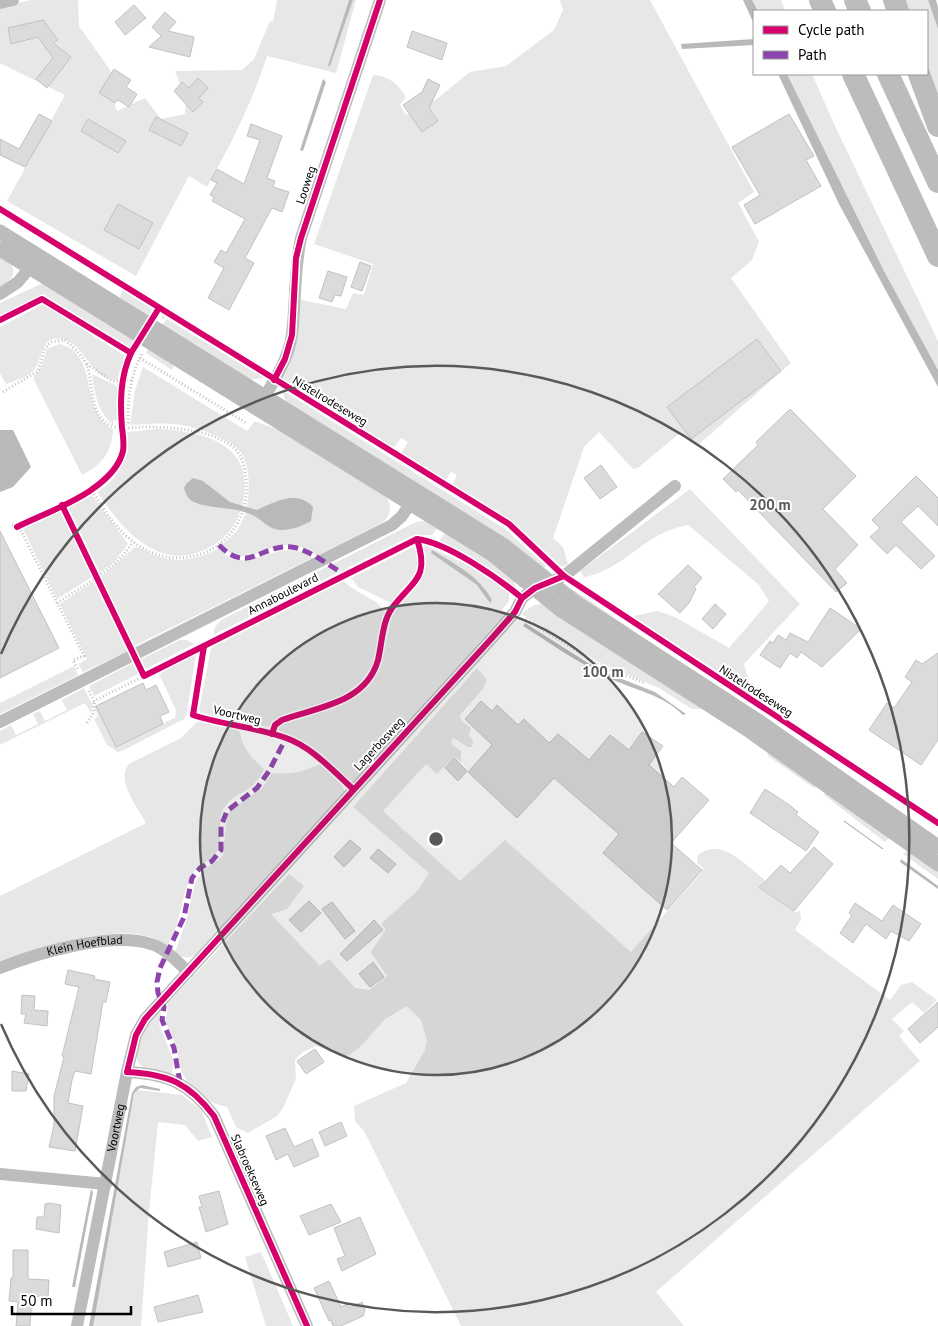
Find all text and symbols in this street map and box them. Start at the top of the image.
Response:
legend [753,10,928,75]
text: Cycle path [798,20,864,39]
text: Path [798,45,827,64]
street label: Looweg [292,164,319,206]
street label: Nistelrodeseweg [290,372,371,429]
text: 200 m [749,495,791,514]
street label: Annaboulevard [245,569,321,618]
street label: Nistelrodeseweg [717,661,796,720]
text: 100 m [582,662,624,681]
street label: Voortweg [211,702,262,727]
street label: Lagerbosweg [350,714,407,773]
centre of rings [427,830,445,848]
street label: Klein Hoefblad [45,932,123,959]
street label: Voortweg [103,1102,128,1154]
street label: Slabroekseweg [228,1132,273,1208]
scale bar [12,1284,131,1316]
text: 50 m [20,1291,53,1310]

